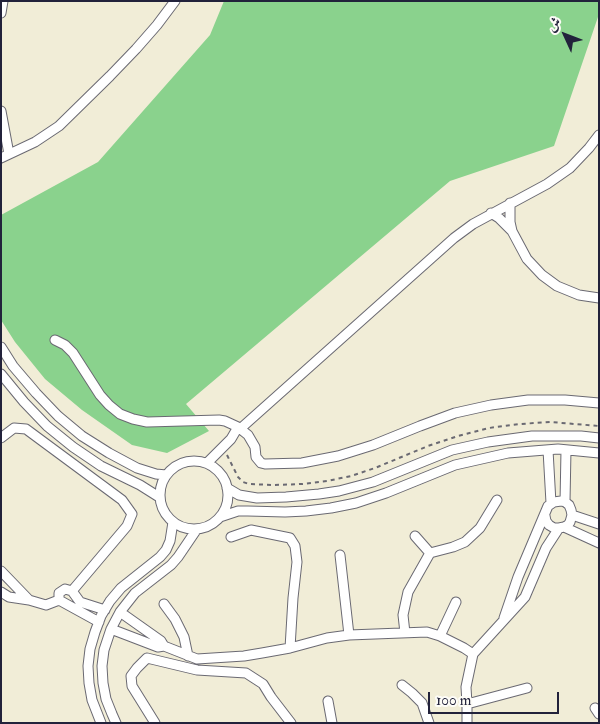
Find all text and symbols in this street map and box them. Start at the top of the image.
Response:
north arrow [540,10,590,60]
text: ش [543,14,565,35]
scale bar [430,682,561,714]
text: 100 m [436,691,471,710]

